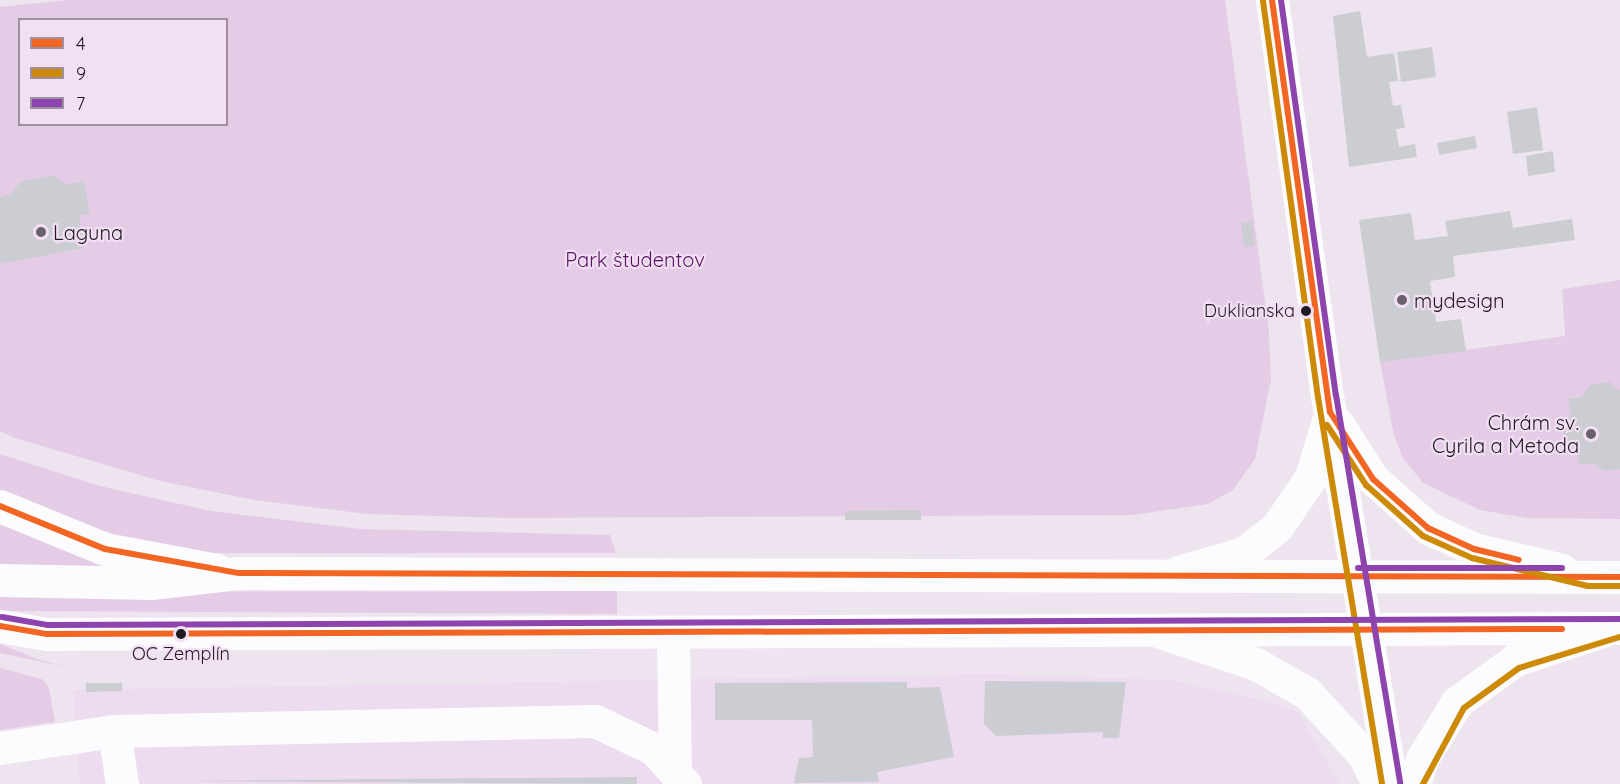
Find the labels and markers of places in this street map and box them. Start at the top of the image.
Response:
place label: Laguna [53,220,123,244]
marker: Laguna [34,225,48,239]
place label: mydesign [1414,288,1505,312]
marker: mydesign [1395,293,1409,307]
place label: Duklianska [1204,300,1295,322]
marker: Duklianska [1300,305,1312,317]
place label: Chrám sv. Cyrila a Metoda [1432,410,1579,457]
marker: Chrám sv. Cyrila a Metoda [1584,427,1598,441]
marker: OC Zemplín [175,628,187,640]
place label: OC Zemplín [132,643,230,665]

